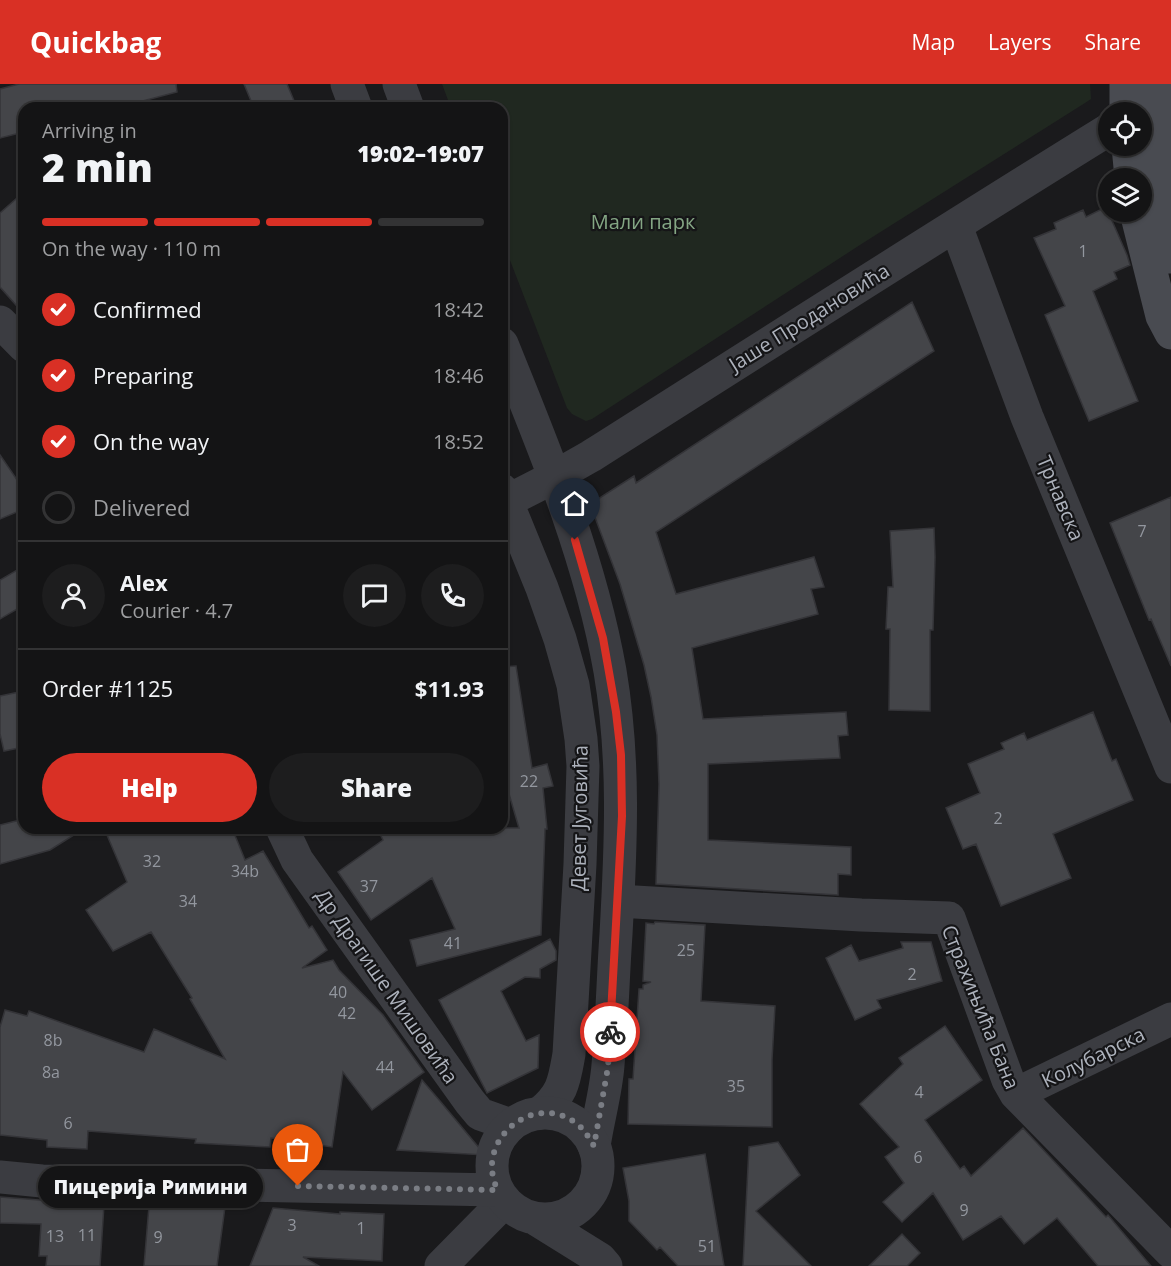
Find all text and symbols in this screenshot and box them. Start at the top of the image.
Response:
text: Quickbag [30,23,161,61]
text: Map [912,28,955,56]
text: Layers [988,28,1052,56]
text: Share [1085,28,1141,56]
map controls [1098,102,1152,222]
button: locate [1098,102,1152,156]
text: Arriving in [42,117,137,144]
text: 19:02–19:07 [357,138,484,168]
text: 2 min [42,140,153,193]
button: layers [1098,168,1152,222]
park label: Мали парк [591,208,696,235]
text: On the way · 110 m [42,235,221,262]
house number: 1 [1078,240,1088,262]
street label: Јаше Продановића [722,257,894,378]
icon: check [42,293,75,326]
text: Confirmed [93,294,202,324]
text: 18:42 [433,296,484,323]
icon: check [42,359,75,392]
text: Preparing [93,360,193,390]
text: 18:46 [433,362,484,389]
icon: check [42,425,75,458]
text: On the way [93,426,209,456]
text: 18:52 [433,428,484,455]
street label: Трнавска [1031,452,1091,544]
pin [549,478,600,540]
icon: home [558,487,591,520]
text: Delivered [93,492,191,522]
house number: 7 [1137,520,1147,542]
button: person [42,564,105,627]
button: chat [343,564,406,627]
button: phone [421,564,484,627]
text: Alex [120,567,168,597]
text: Courier · 4.7 [120,597,233,624]
text: Order #1125 [42,673,173,703]
text: $11.93 [415,673,484,703]
street label: Девет Југовића [564,745,594,891]
button: Help [42,753,257,822]
button: Share [269,753,484,822]
house number: 22 [520,770,538,792]
house number: 2 [993,807,1003,829]
house number: 32 [143,850,161,872]
house number: 34b [231,860,259,882]
house number: 37 [360,875,378,897]
street label: Др Драгише Мишовића [309,883,465,1089]
house number: 34 [179,890,197,912]
street label: Страхињића Бана [936,921,1026,1093]
house number: 41 [444,932,462,954]
house number: 25 [677,939,695,961]
house number: 2 [907,963,917,985]
house number: 40 [329,981,347,1003]
house number: 42 [338,1002,356,1024]
courier [580,1002,640,1062]
icon: bike [594,1016,627,1049]
street label: Колубарска [1037,1020,1149,1094]
house number: 8b [44,1029,62,1051]
house number: 44 [376,1056,394,1078]
house number: 8a [42,1061,60,1083]
house number: 35 [727,1075,745,1097]
house number: 4 [914,1081,924,1103]
house number: 6 [63,1112,73,1134]
pin [272,1124,323,1186]
icon: bag [281,1133,314,1166]
house number: 6 [913,1146,923,1168]
callout: Пицерија Римини [37,1165,262,1207]
text: Пицерија Римини [53,1173,248,1200]
house number: 9 [959,1199,969,1221]
house number: 3 [287,1214,297,1236]
house number: 1 [356,1217,366,1239]
house number: 11 [78,1224,96,1246]
house number: 13 [46,1225,64,1247]
house number: 9 [153,1226,163,1248]
house number: 51 [698,1235,716,1257]

